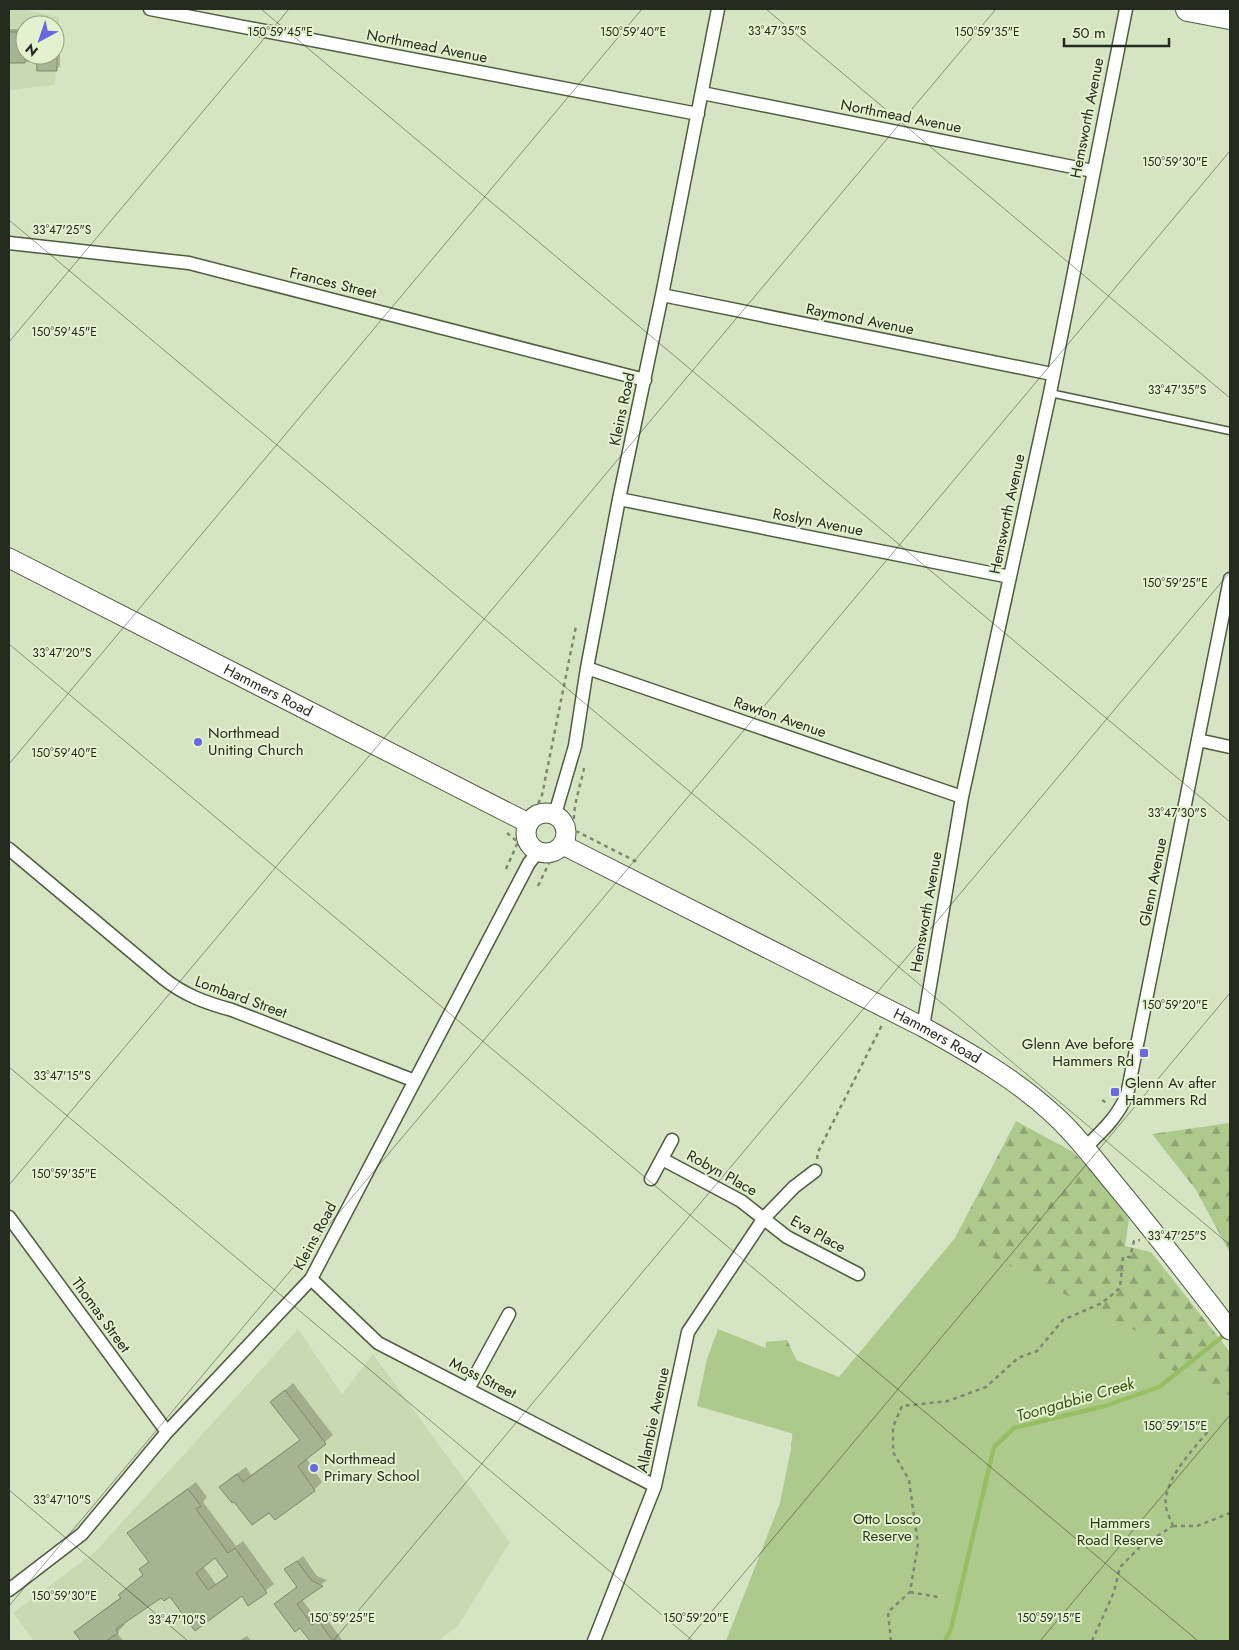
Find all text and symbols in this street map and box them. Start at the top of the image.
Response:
north arrow [15,15,65,65]
scale bar [1064,15,1169,47]
text: 33°47'35"S [748,22,807,40]
text: 50 m [1072,22,1106,44]
text: 150°59'45"E [247,23,313,41]
street label: Northmead Avenue [365,23,490,69]
text: 150°59'40"E [600,23,666,41]
text: 150°59'35"E [954,23,1020,41]
text: N [21,39,42,61]
street label: Hemsworth Avenue [1065,56,1110,180]
street label: Northmead Avenue [839,93,964,139]
text: 150°59'30"E [1142,153,1208,171]
text: 33°47'25"S [33,221,92,239]
street label: Frances Street [287,262,379,304]
street label: Raymond Avenue [804,298,916,340]
text: 150°59'45"E [31,323,97,341]
street label: Kleins Road [604,370,640,448]
text: 33°47'35"S [1148,381,1207,399]
street label: Hemsworth Avenue [984,452,1031,576]
street label: Roslyn Avenue [771,502,865,542]
text: 150°59'25"E [1142,574,1208,592]
text: 33°47'20"S [32,644,92,662]
street label: Hammers Road [220,658,316,722]
street label: Rawton Avenue [731,691,830,743]
place label: Northmead Uniting Church [208,722,304,761]
marker: Northmead Uniting Church [192,736,204,748]
text: 150°59'40"E [31,744,97,762]
text: 33°47'30"S [1147,804,1207,822]
street label: Glenn Avenue [1134,836,1172,928]
street label: Hemsworth Avenue [905,850,947,974]
street label: Lombard Street [192,970,290,1024]
text: 150°59'20"E [1142,996,1208,1014]
street label: Hammers Road [889,1003,985,1069]
place label: Glenn Ave before Hammers Rd [1022,1033,1134,1072]
marker: Glenn Ave before Hammers Rd [1138,1047,1150,1059]
text: 33°47'15"S [33,1067,91,1085]
place label: Glenn Av after Hammers Rd [1125,1072,1217,1111]
marker: Glenn Av after Hammers Rd [1109,1086,1121,1098]
street label: Robyn Place [683,1145,762,1202]
text: 150°59'35"E [31,1165,97,1183]
street label: Kleins Road [288,1198,342,1274]
street label: Eva Place [786,1210,850,1258]
text: 33°47'25"S [1148,1227,1207,1245]
street label: Thomas Street [66,1273,136,1358]
street label: Moss Street [446,1352,521,1404]
street label: Allambie Avenue [631,1365,675,1475]
water label: Toongabbie Creek [1014,1371,1138,1427]
text: 150°59'15"E [1143,1417,1207,1435]
place label: Northmead Primary School [324,1448,420,1487]
marker: Northmead Primary School [308,1462,320,1474]
text: 33°47'10"S [33,1491,91,1509]
park label: Otto Losco Reserve [853,1508,921,1547]
park label: Hammers Road Reserve [1077,1512,1163,1551]
text: 150°59'30"E [31,1587,97,1605]
text: 150°59'25"E [309,1609,375,1627]
text: 150°59'20"E [663,1609,729,1627]
text: 150°59'15"E [1017,1609,1081,1627]
text: 33°47'10"S [148,1611,206,1629]

